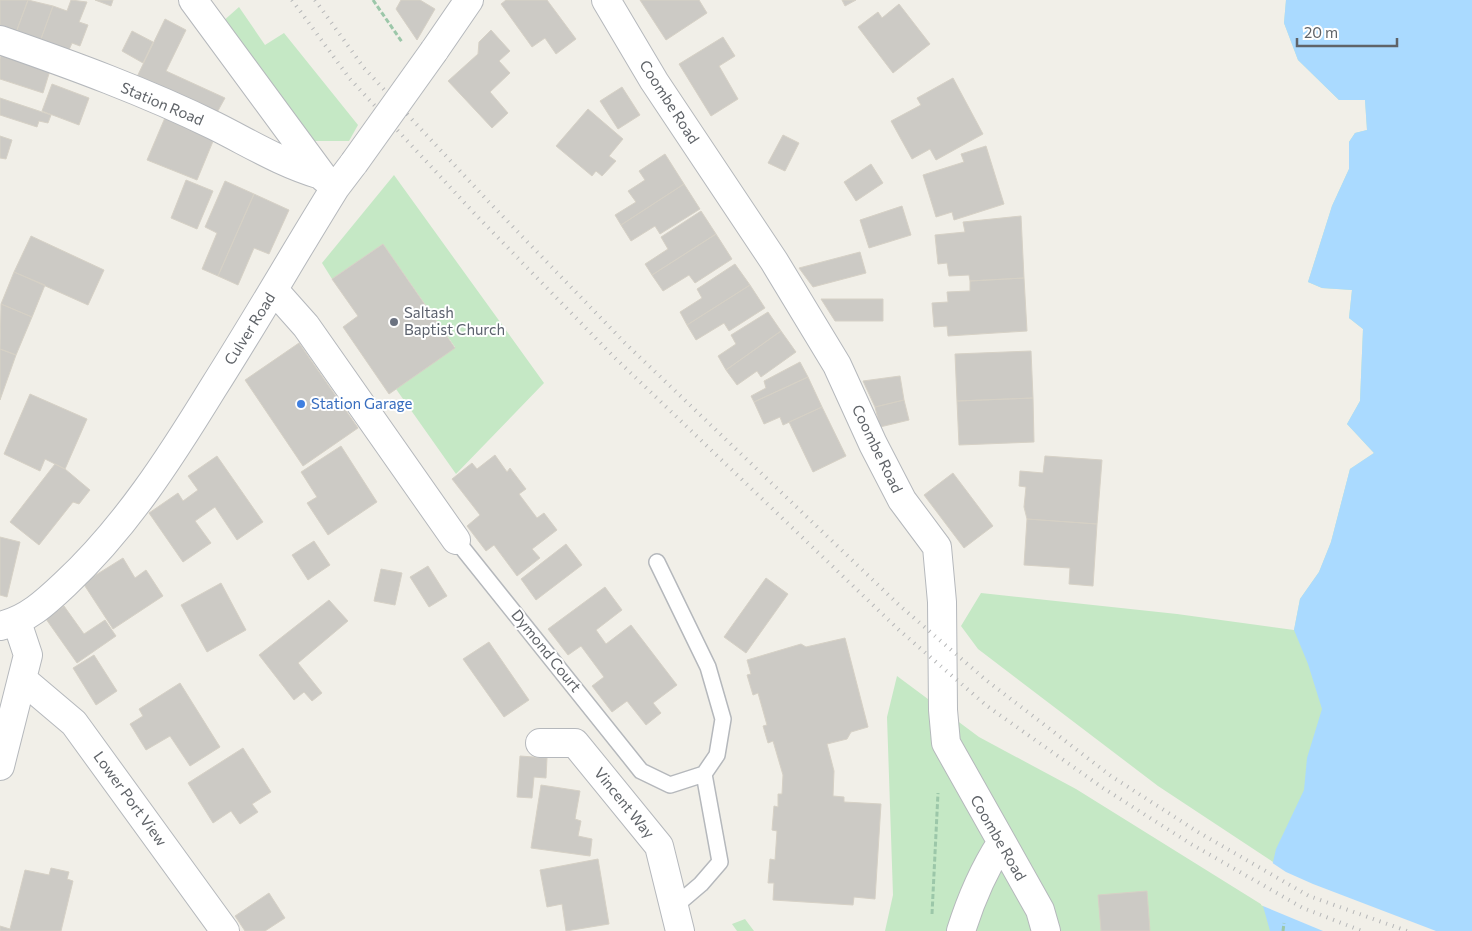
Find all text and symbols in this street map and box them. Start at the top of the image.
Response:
scale bar [1297,15,1397,47]
text: 20 m [1304,23,1338,41]
street label: Coombe Road [636,56,704,147]
street label: Station Road [118,78,206,129]
street label: Culver Road [220,289,278,368]
place label: Saltash Baptist Church [404,303,505,338]
marker: Saltash Baptist Church [388,316,400,328]
place label: Station Garage [311,394,413,412]
marker: Station Garage [295,398,307,410]
street label: Coombe Road [849,401,907,496]
street label: Dymond Court [508,606,585,695]
street label: Lower Port View [90,747,171,849]
street label: Vincent Way [591,763,659,841]
street label: Coombe Road [967,791,1031,884]

